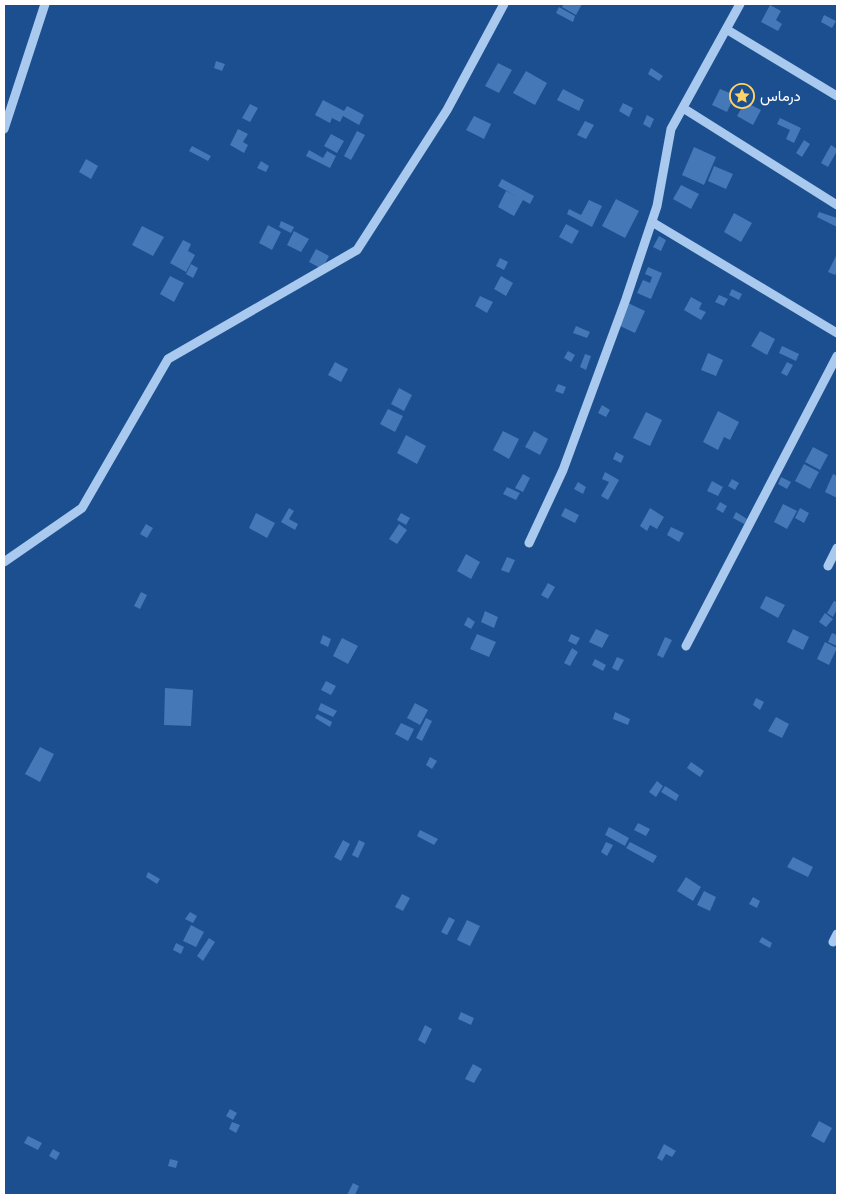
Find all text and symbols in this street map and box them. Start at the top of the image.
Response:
place icon: درماس [729,83,755,109]
place label: درماس [760,87,801,106]

